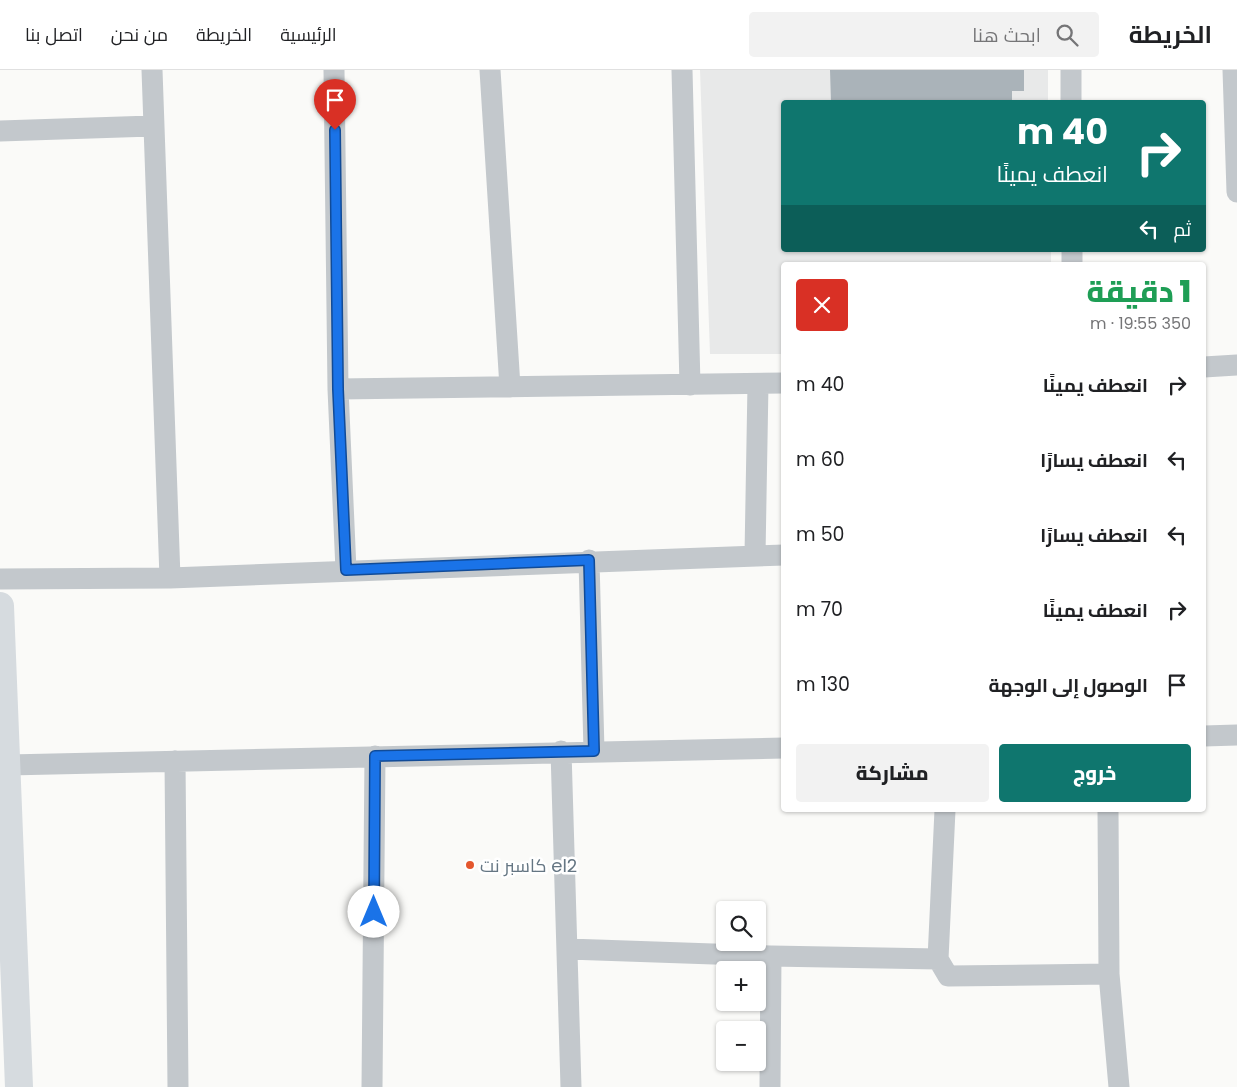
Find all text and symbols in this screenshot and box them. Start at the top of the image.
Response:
search box [749,12,1099,57]
text: الخريطة [1129,18,1212,51]
icon: search [1053,21,1081,49]
text: اتصل بنا [25,22,83,47]
text: من نحن [111,22,168,47]
text: الخريطة [196,22,252,47]
text: الرئيسية [280,22,337,47]
text: ابحث هنا [972,22,1041,49]
pin [314,79,356,130]
icon: arrive [321,86,349,114]
text: 40 m [1017,107,1108,156]
icon: right [1126,120,1191,185]
text: انعطف يمينًا [997,159,1108,190]
icon: left [1135,215,1163,243]
text: ثم [1173,216,1191,243]
text: 1 دقيقة [1087,270,1191,313]
button: close [796,279,848,331]
text: 350 m · 19:55 [1090,312,1191,335]
text: 40 m [796,371,845,398]
icon: right [1163,371,1191,399]
text: انعطف يمينًا [1043,372,1148,399]
text: 60 m [796,446,845,473]
icon: left [1163,446,1191,474]
text: انعطف يسارًا [1040,447,1148,474]
text: 50 m [796,521,845,548]
icon: left [1163,521,1191,549]
text: انعطف يسارًا [1040,522,1148,549]
text: 70 m [796,596,843,623]
icon: right [1163,596,1191,624]
text: انعطف يمينًا [1043,597,1148,624]
text: 130 m [796,671,850,698]
icon: arrive [1163,671,1191,699]
text: الوصول إلى الوجهة [989,672,1148,699]
button: مشاركة [796,744,989,802]
button: خروج [999,744,1191,802]
place label: كاسبر نت el2 [480,853,577,878]
marker: كاسبر نت el2 [464,859,476,871]
position arrow [347,885,399,937]
map controls [716,901,766,1071]
button: search [716,901,766,951]
button: + [716,961,766,1011]
button: − [716,1021,766,1071]

